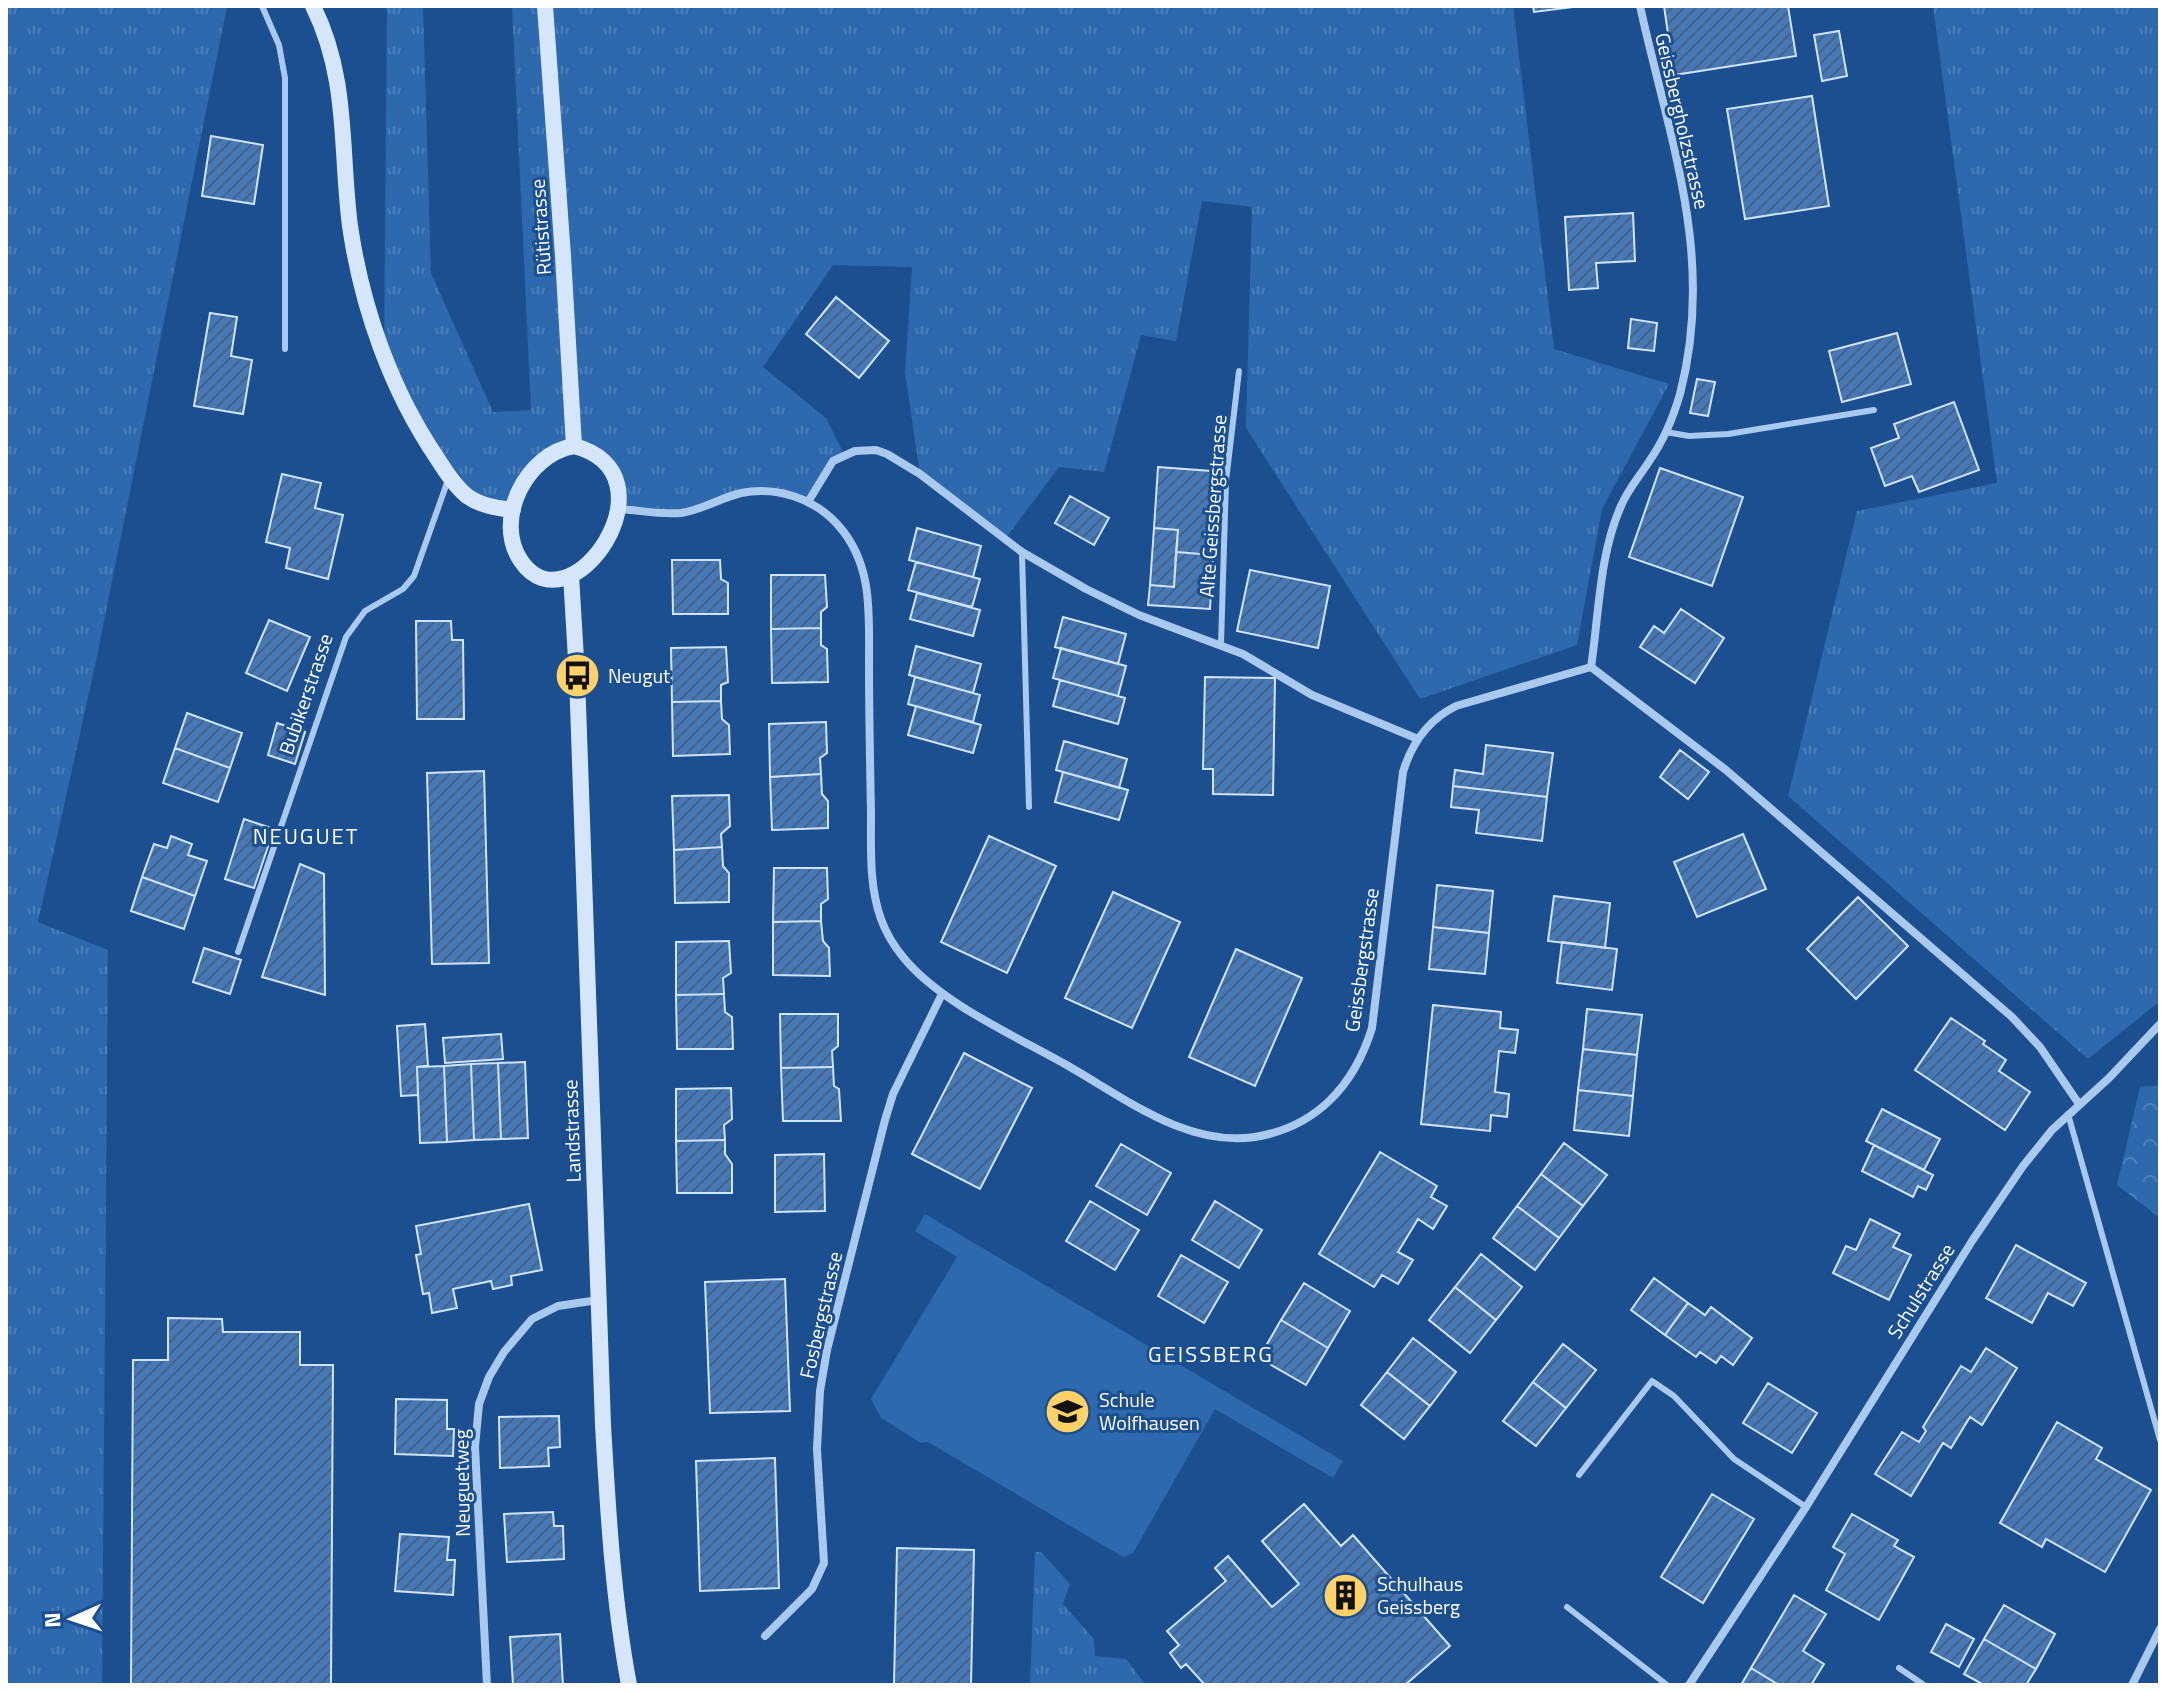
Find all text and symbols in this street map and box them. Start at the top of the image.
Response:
street label: Geissbergholzstrasse [1647,30,1718,212]
street label: Rütistrasse [522,178,559,276]
street label: Alte Geissbergstrasse [1191,414,1234,598]
street label: Bubikerstrasse [270,629,341,759]
bus stop icon: Neugut [553,652,601,700]
place label: Neugut [608,660,670,691]
district label: NEUGUET [253,819,359,853]
street label: Geissbergstrasse [1336,886,1387,1034]
street label: Landstrasse [554,1079,589,1183]
street label: Schulstrasse [1879,1237,1962,1345]
street label: Fosbergstrasse [791,1248,850,1382]
district label: GEISSBERG [1148,1337,1274,1371]
place label: Schule Wolfhausen [1099,1384,1200,1438]
school or university icon: Schule Wolfhausen [1044,1388,1092,1436]
street label: Neuguetweg [445,1429,478,1537]
place label: Schulhaus Geissberg [1377,1568,1463,1622]
building icon: Schulhaus Geissberg [1322,1572,1370,1620]
north arrow [32,1579,112,1659]
text: N [35,1612,69,1629]

